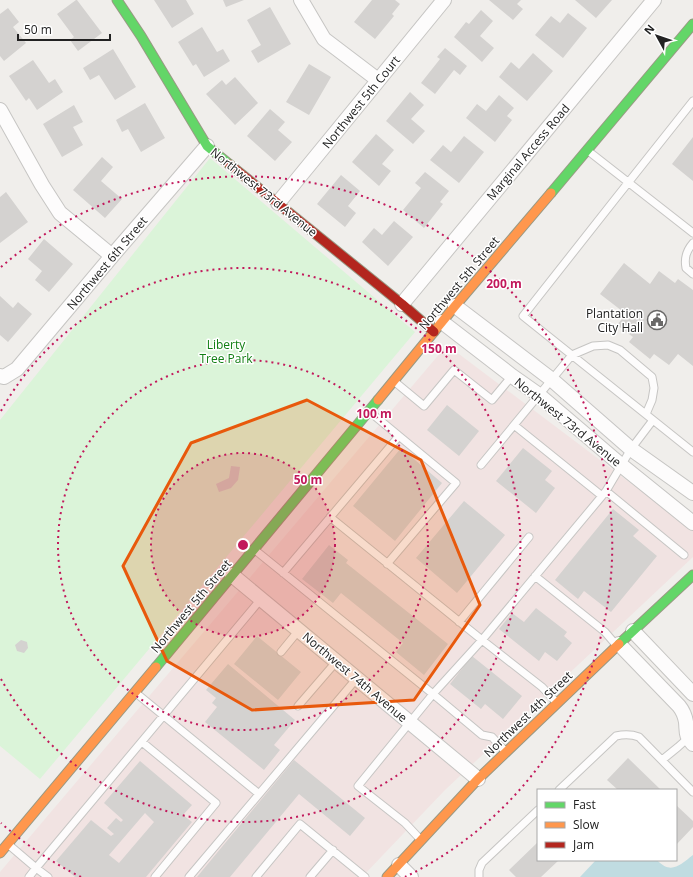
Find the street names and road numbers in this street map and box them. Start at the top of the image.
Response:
street label: Northwest 5th Court [318,52,404,152]
street label: Marginal Access Road [483,100,573,204]
street label: Northwest 73rd Avenue [207,144,321,241]
street label: Northwest 6th Street [63,213,151,313]
street label: Northwest 5th Street [415,233,503,333]
street label: Northwest 73rd Avenue [511,374,625,471]
street label: Northwest 5th Street [147,556,235,656]
street label: Northwest 74th Avenue [299,628,411,726]
street label: Northwest 4th Street [480,667,576,761]

